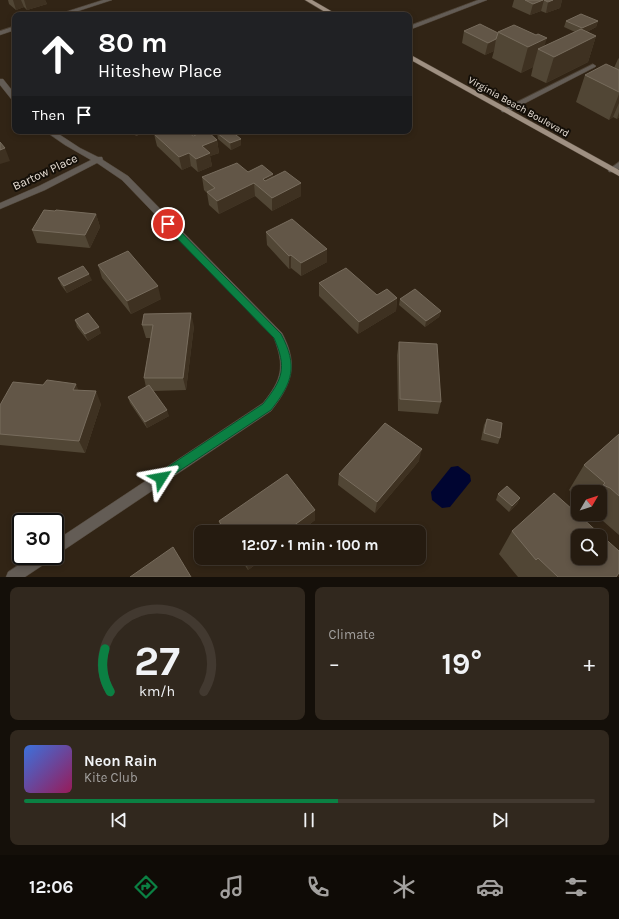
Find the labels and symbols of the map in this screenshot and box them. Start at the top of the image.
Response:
street label: Virginia Beach Boulevard [466,74,571,140]
street label: Bartow Place [10,151,80,193]
pin [151,207,185,241]
position arrow [140,457,182,499]
north arrow [571,485,607,521]
speed limit sign: 30 [12,513,64,565]

